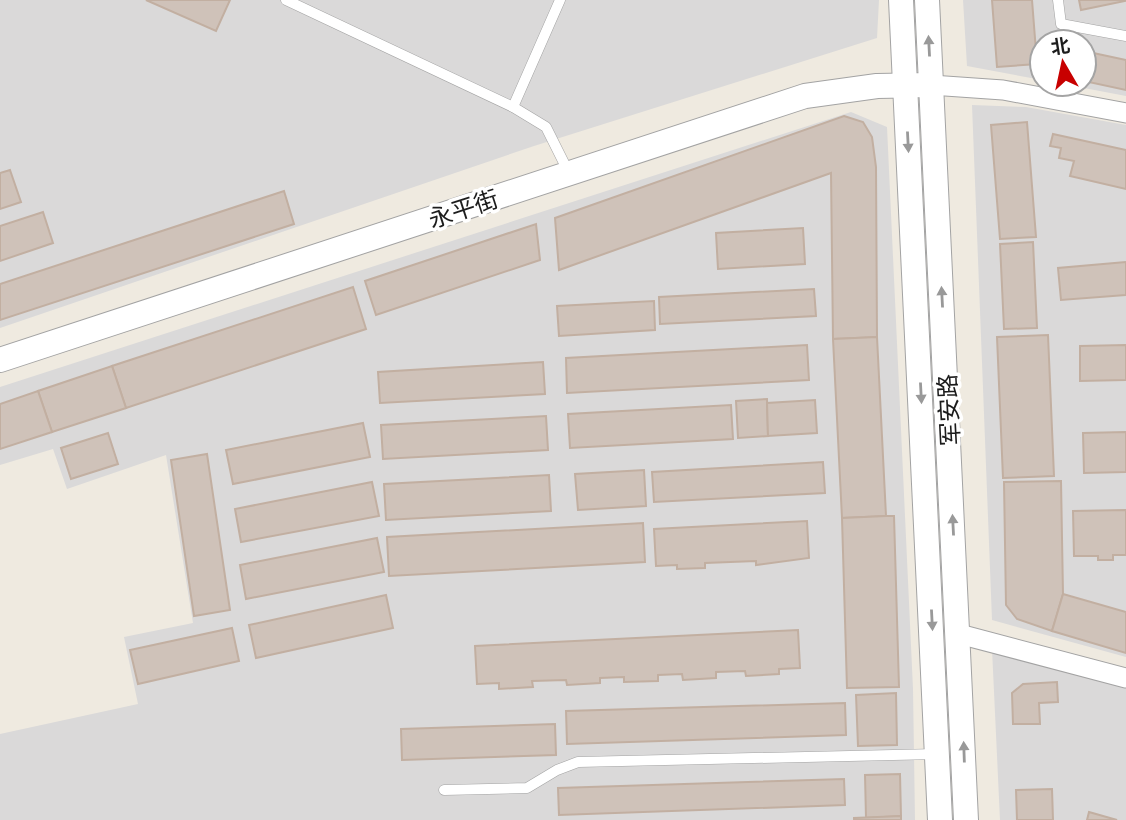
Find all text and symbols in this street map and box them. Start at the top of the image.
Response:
north arrow [1028,28,1098,98]
text: 北 [1049,33,1071,59]
one-way arrow [924,34,935,56]
one-way arrow [903,131,914,153]
street label: 永平街 [424,183,502,233]
one-way arrow [936,286,947,308]
street label: 军安路 [932,373,964,447]
one-way arrow [915,382,926,404]
one-way arrow [948,513,959,535]
one-way arrow [927,610,938,632]
one-way arrow [959,741,970,763]

